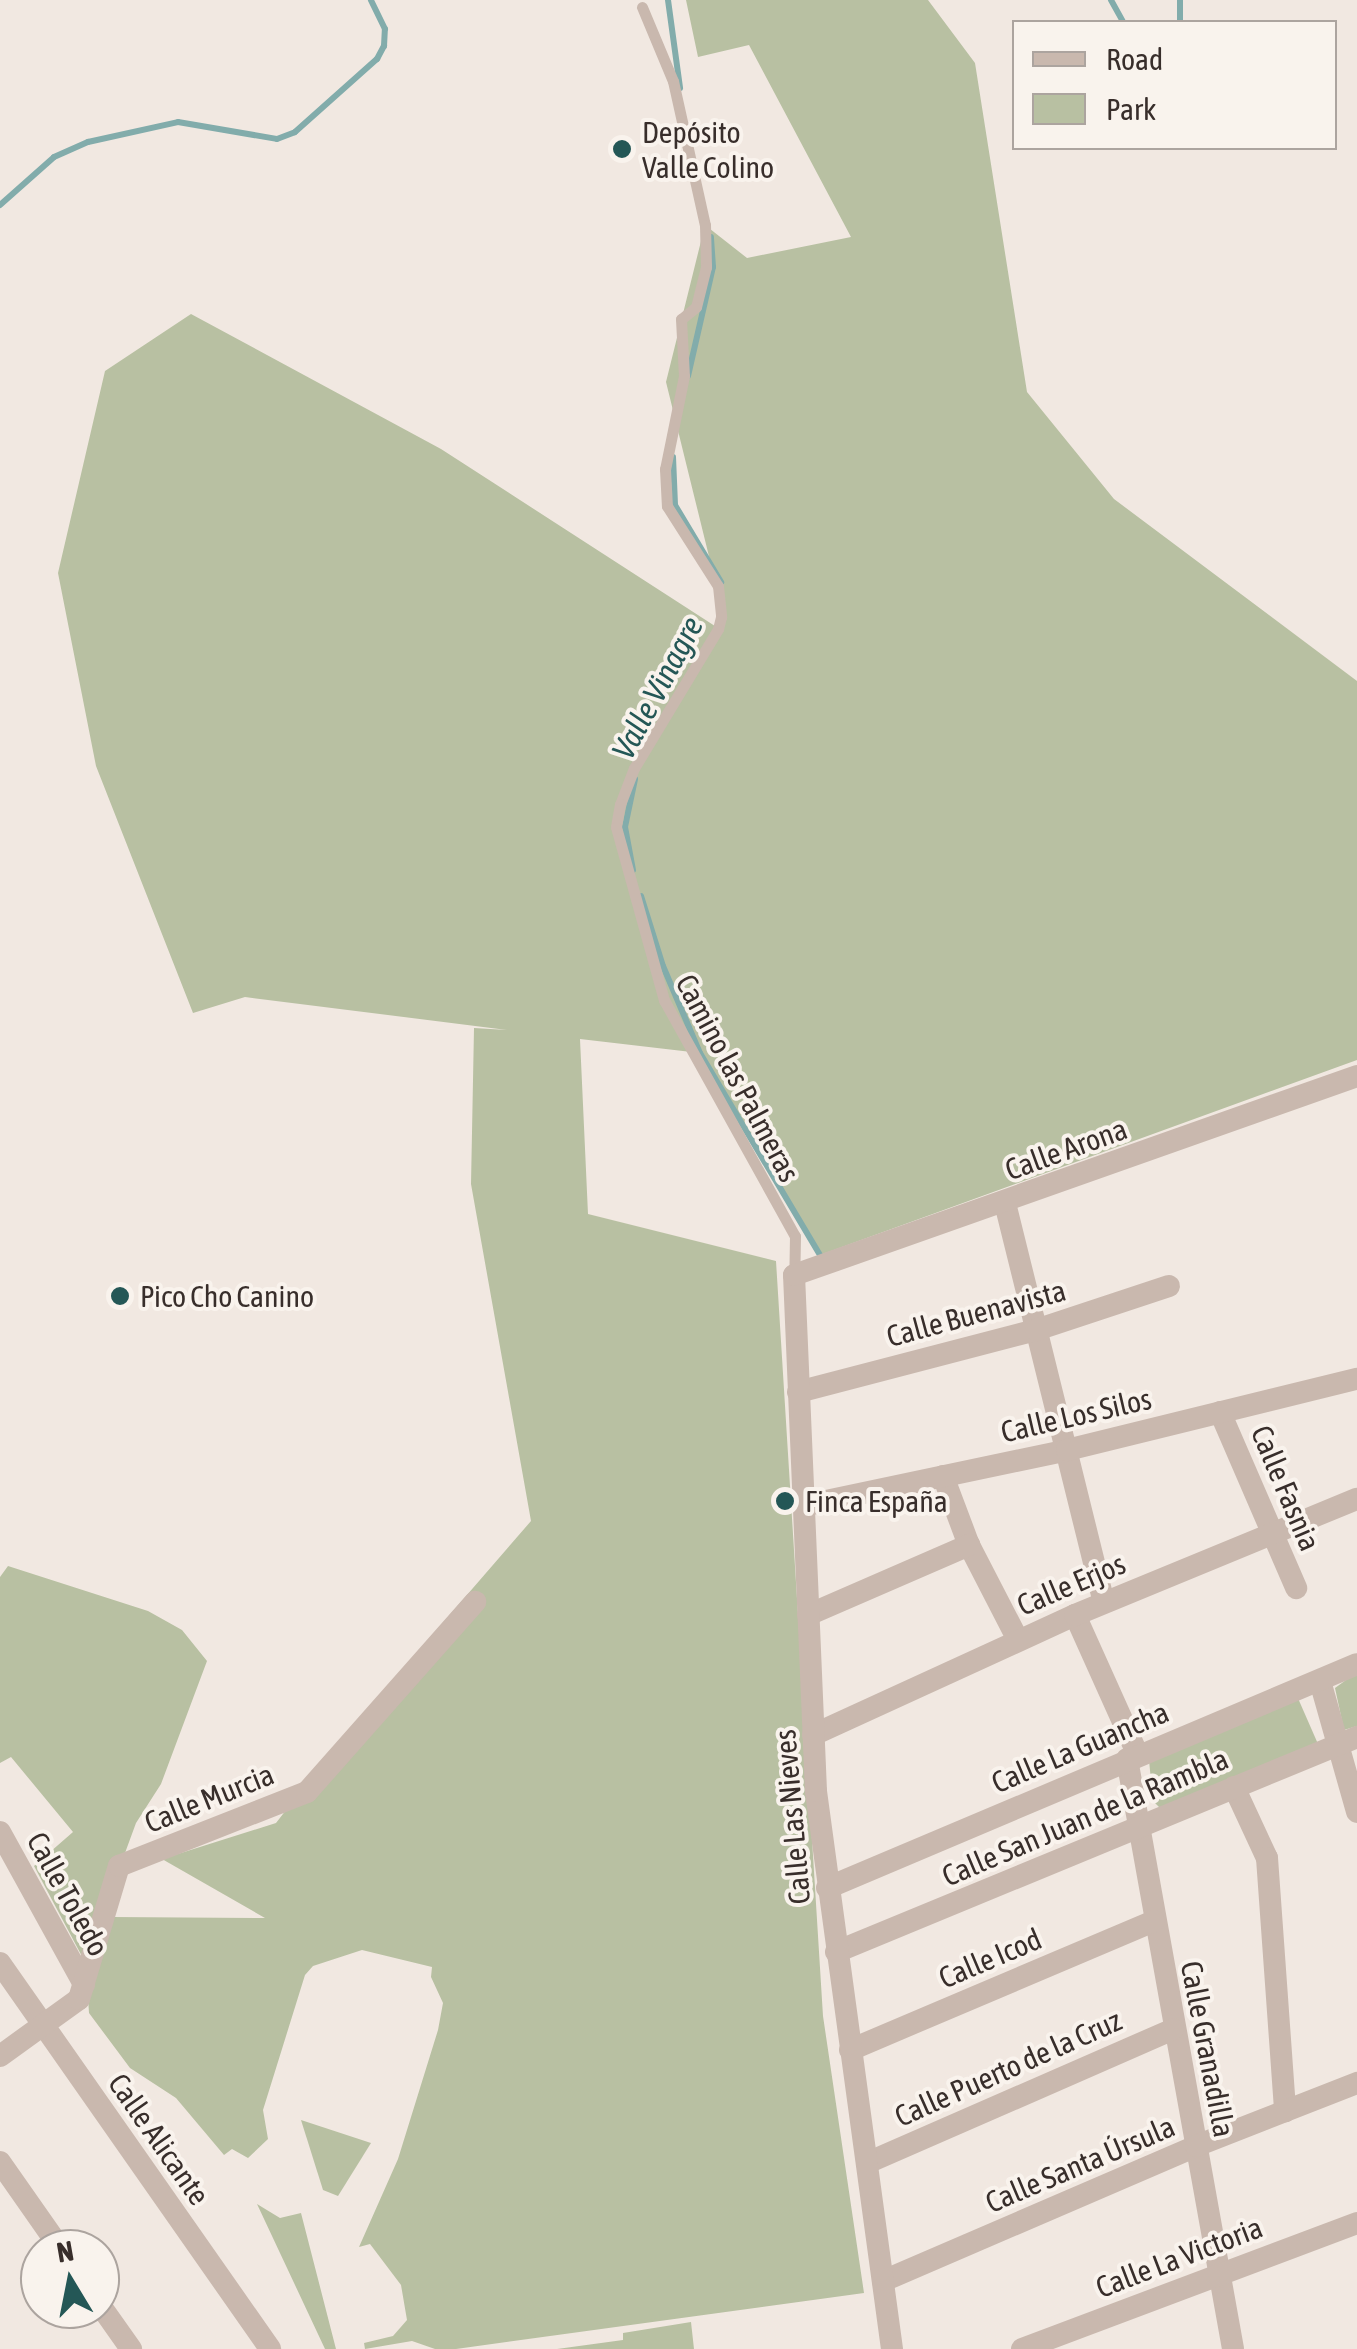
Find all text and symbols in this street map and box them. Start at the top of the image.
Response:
legend [1012,20,1337,150]
text: Road [1106,42,1163,76]
text: Park [1106,92,1156,126]
place label: Depósito Valle Colino [642,114,774,184]
marker: Depósito Valle Colino [611,138,633,160]
water label: Valle Vinagre [604,610,712,766]
street label: Camino las Palmeras [668,968,808,1188]
street label: Calle Arona [1000,1110,1132,1188]
street label: Calle Buenavista [882,1272,1070,1354]
place label: Pico Cho Canino [140,1278,314,1314]
marker: Pico Cho Canino [109,1285,131,1307]
street label: Calle Los Silos [997,1380,1155,1450]
street label: Calle Fasnia [1244,1420,1328,1556]
place label: Finca España [805,1483,948,1519]
marker: Finca España [774,1490,796,1512]
street label: Calle Erjos [1011,1545,1131,1623]
street label: Calle La Guancha [986,1694,1174,1800]
street label: Calle Las Nieves [766,1728,818,1906]
street label: Calle San Juan de la Rambla [937,1740,1233,1894]
street label: Calle Murcia [139,1756,279,1840]
street label: Calle Toledo [19,1826,117,1962]
street label: Calle Icod [933,1920,1047,1996]
street label: Calle Granadilla [1173,1958,1243,2140]
street label: Calle Puerto de la Cruz [889,2002,1127,2134]
street label: Calle Alicante [101,2066,217,2212]
street label: Calle Santa Úrsula [980,2108,1180,2220]
street label: Calle La Victoria [1091,2209,1267,2305]
north arrow [20,2229,120,2329]
text: N [54,2234,76,2269]

